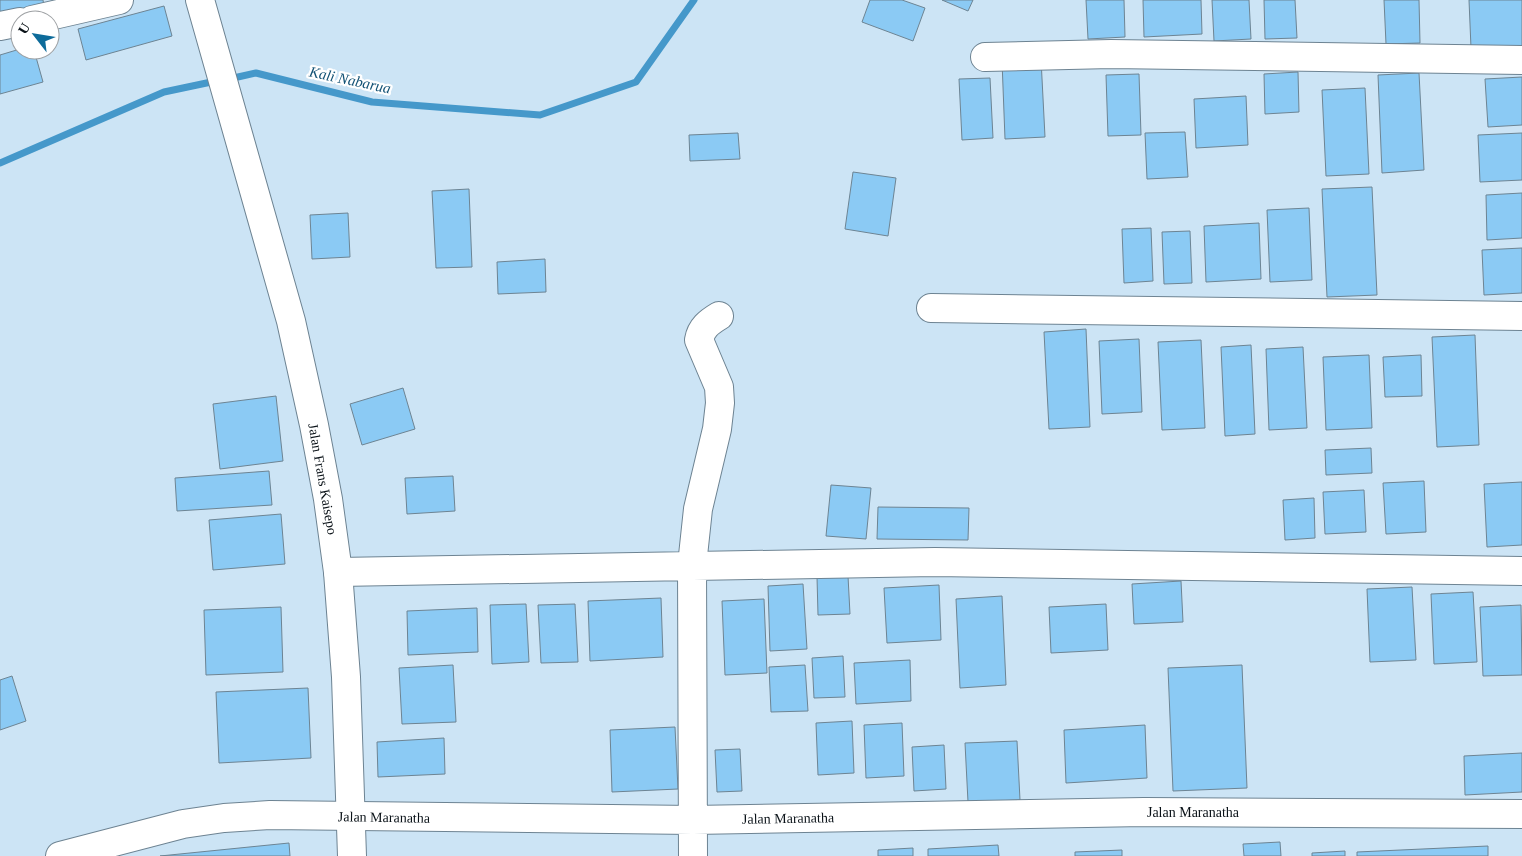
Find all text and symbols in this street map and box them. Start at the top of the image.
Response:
north arrow [10,10,60,60]
text: U [15,20,33,37]
water label: Kali Nabarua [307,63,392,96]
street label: Jalan Frans Kaisepo [305,422,340,536]
street label: Jalan Maranatha [1147,805,1240,820]
street label: Jalan Maranatha [338,809,431,826]
street label: Jalan Maranatha [742,810,835,827]

